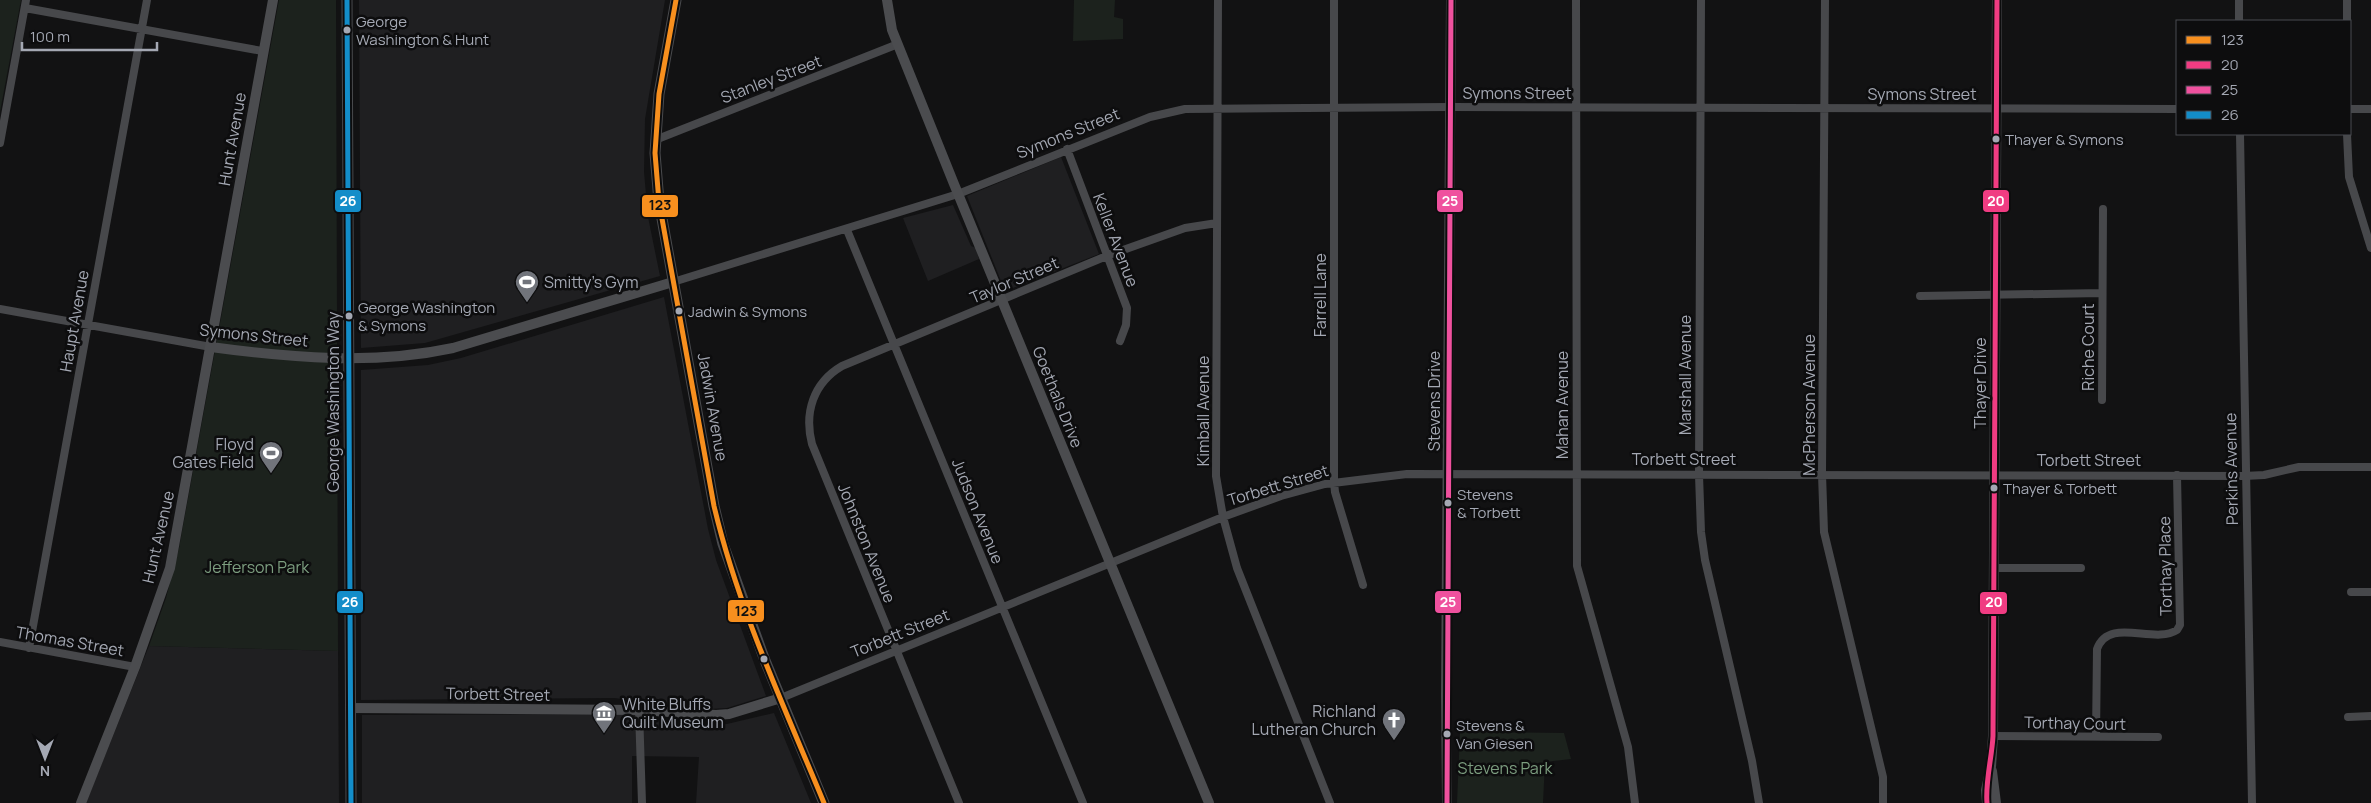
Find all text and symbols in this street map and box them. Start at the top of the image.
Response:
place label: George Washington & Hunt [356,11,489,50]
scale bar [22,20,158,52]
legend [2176,20,2351,135]
marker: George Washington & Hunt [342,25,352,35]
text: 100 m [30,26,70,47]
text: 123 [2221,29,2244,50]
street label: Stanley Street [717,50,825,108]
text: 20 [2221,54,2239,75]
text: 25 [2221,79,2238,100]
street label: Symons Street [1462,82,1572,104]
street label: Symons Street [1867,83,1977,105]
street label: Hunt Avenue [213,91,251,187]
street label: Symons Street [1013,102,1123,164]
text: 26 [2221,104,2239,125]
place label: Thayer & Symons [2005,129,2124,150]
marker: Thayer & Symons [1991,134,2001,144]
line badge: 26 [334,189,362,213]
line badge: 25 [1436,189,1464,213]
line badge: 20 [1982,189,2010,213]
street label: Keller Avenue [1088,190,1144,290]
text: 26 [339,191,357,210]
text: 25 [1442,191,1458,210]
text: 20 [1987,191,2005,210]
line badge: 123 [641,194,679,218]
text: 123 [649,195,671,214]
street label: Taylor Street [966,251,1062,309]
street label: Farrell Lane [1309,253,1331,337]
street label: Haupt Avenue [54,268,94,374]
sports icon: Smitty's Gym [514,269,540,303]
place label: Smitty's Gym [544,271,639,293]
place label: George Washington & Symons [358,297,495,336]
place label: Jadwin & Symons [688,301,807,322]
street label: Riche Court [2077,303,2099,391]
marker: Jadwin & Symons [674,306,684,316]
street label: George Washington Way [322,311,344,492]
marker: George Washington & Symons [344,311,354,321]
street label: Marshall Avenue [1674,315,1696,435]
street label: Symons Street [199,318,309,352]
street label: McPherson Avenue [1798,334,1820,476]
street label: Thayer Drive [1969,337,1991,429]
street label: Goethals Drive [1028,343,1088,451]
street label: Jadwin Avenue [693,351,733,463]
street label: Stevens Drive [1423,351,1445,451]
street label: Mahan Avenue [1551,351,1573,459]
street label: Kimball Avenue [1192,356,1214,466]
street label: Perkins Avenue [2219,413,2243,525]
place label: Floyd Gates Field [172,433,254,473]
sports icon: Floyd Gates Field [258,440,284,474]
street label: Torbett Street [1632,448,1736,470]
street label: Torbett Street [2037,449,2141,471]
street label: Judson Avenue [947,455,1009,567]
street label: Torbett Street [1225,459,1331,511]
place label: Thayer & Torbett [2003,478,2117,499]
street label: Johnston Avenue [833,480,901,606]
marker: Thayer & Torbett [1989,483,1999,493]
place label: Stevens & Torbett [1457,484,1521,523]
street label: Hunt Avenue [137,489,179,585]
marker: Stevens & Torbett [1443,498,1453,508]
street label: Torthay Place [2153,516,2177,616]
park label: Jefferson Park [205,556,310,578]
line badge: 26 [336,590,364,614]
line badge: 25 [1434,590,1462,614]
line badge: 20 [1979,591,2008,615]
text: 26 [341,592,359,611]
text: 25 [1440,592,1456,611]
text: 20 [1985,592,2003,611]
line badge: 123 [727,599,765,623]
text: 123 [735,601,757,620]
street label: Torbett Street [847,603,953,663]
street label: Thomas Street [14,621,126,661]
unlabelled marker [759,654,769,664]
street label: Torbett Street [446,682,550,706]
place label: White Bluffs Quilt Museum [622,693,724,733]
museum icon: White Bluffs Quilt Museum [591,700,617,734]
place label: Richland Lutheran Church [1252,700,1376,740]
church icon: Richland Lutheran Church [1381,707,1407,741]
street label: Torthay Court [2024,711,2126,735]
place label: Stevens & Van Giesen [1456,715,1533,754]
marker: Stevens & Van Giesen [1442,729,1452,739]
north arrow [20,733,70,783]
park label: Stevens Park [1458,757,1554,779]
text: N [40,762,50,781]

